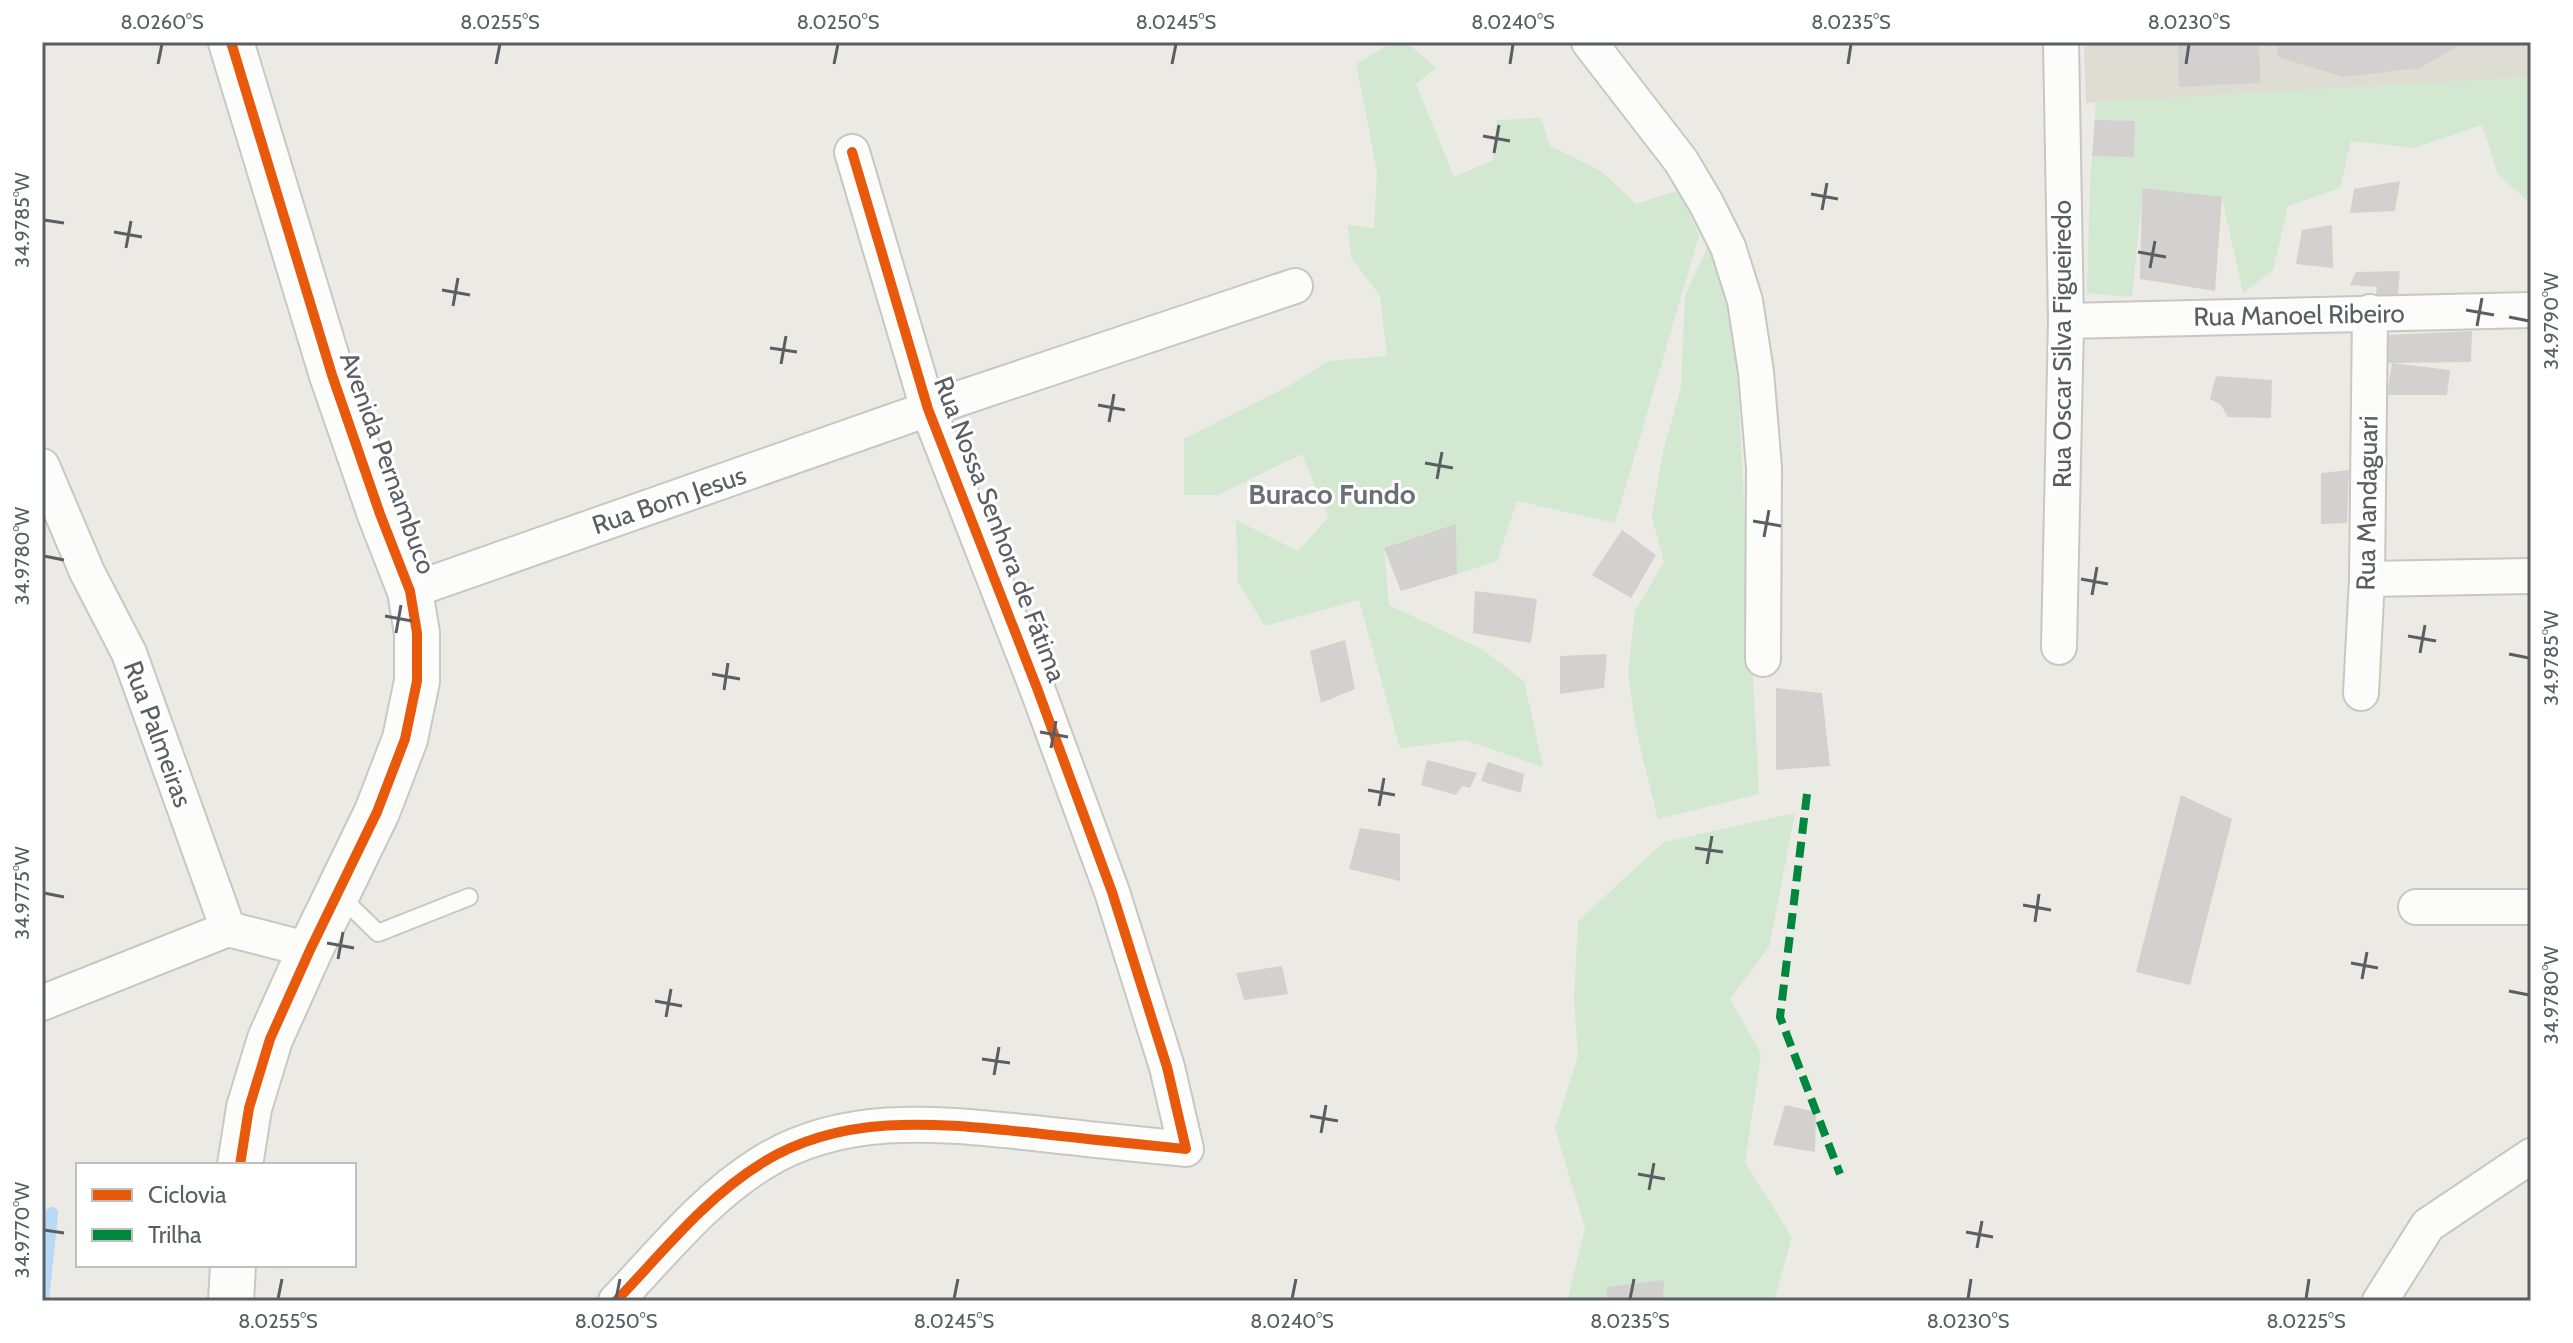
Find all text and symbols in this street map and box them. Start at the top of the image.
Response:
text: 8.0260°S [120,10,204,34]
text: 8.0255°S [460,10,540,34]
text: 8.0250°S [797,10,880,34]
text: 8.0245°S [1136,10,1216,34]
text: 8.0240°S [1471,10,1555,34]
text: 8.0235°S [1811,10,1891,34]
text: 8.0230°S [2148,10,2231,34]
text: 34.9785°W [10,172,34,268]
street label: Rua Oscar Silva Figueiredo [2046,200,2078,488]
text: 34.9790°W [2539,272,2563,370]
street label: Rua Manoel Ribeiro [2193,297,2405,333]
street label: Avenida Pernambuco [333,348,443,578]
street label: Rua Nossa Senhora de Fátima [927,372,1073,687]
street label: Rua Mandaguari [2349,415,2385,591]
street label: Rua Bom Jesus [588,459,750,541]
district label: Buraco Fundo [1248,477,1416,511]
text: 34.9780°W [10,507,34,605]
text: 34.9785°W [2539,610,2563,706]
street label: Rua Palmeiras [117,656,199,812]
text: 34.9775°W [10,846,34,940]
text: 34.9780°W [2539,946,2563,1044]
legend [76,1163,356,1267]
text: Ciclovia [148,1180,227,1209]
text: 34.9770°W [10,1182,34,1278]
text: Trilha [148,1220,202,1249]
text: 8.0255°S [238,1309,318,1333]
text: 8.0250°S [575,1309,658,1333]
text: 8.0245°S [914,1309,994,1333]
text: 8.0240°S [1250,1309,1334,1333]
text: 8.0235°S [1590,1309,1670,1333]
text: 8.0230°S [1927,1309,2010,1333]
text: 8.0225°S [2266,1309,2346,1333]

